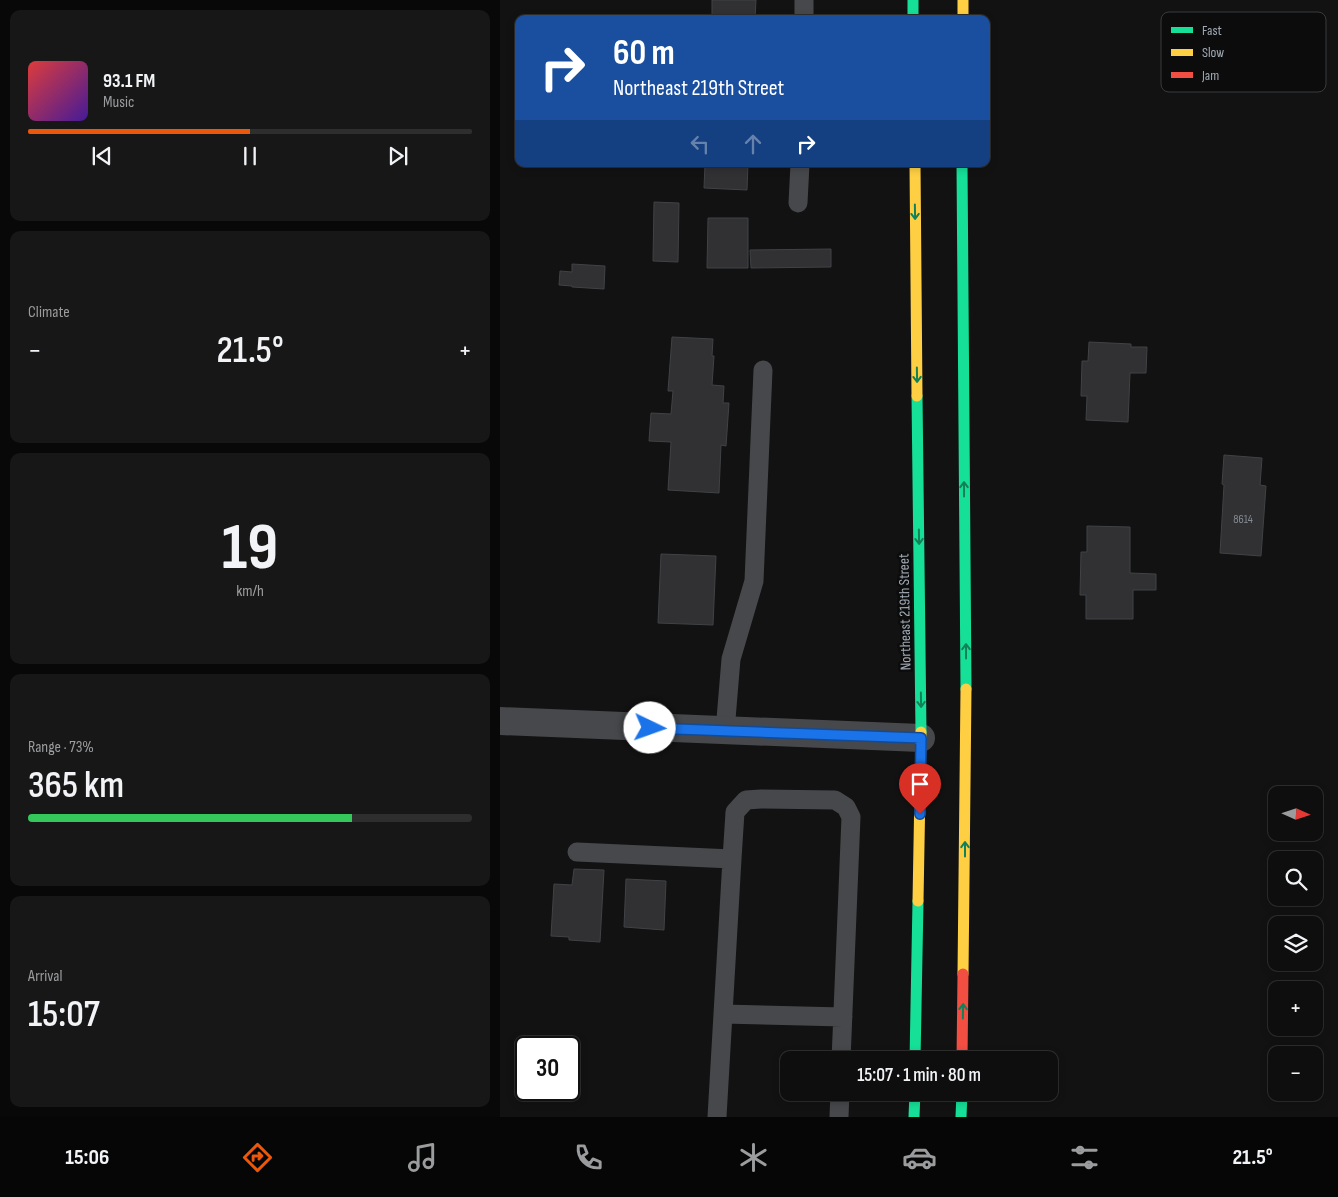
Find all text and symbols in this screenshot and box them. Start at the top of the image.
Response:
legend [1161,12,1326,92]
text: Fast [1202,22,1222,39]
text: 60 m [613,32,675,75]
icon: right [530,35,595,100]
text: Slow [1202,44,1224,61]
text: Jam [1201,67,1219,84]
text: 93.1 FM [103,70,155,93]
text: Northeast 219th Street [613,75,784,102]
text: Music [103,93,134,112]
icon: left [686,130,714,158]
icon: ahead [739,130,767,158]
icon: right [792,130,820,158]
icon: previous [88,142,116,170]
icon: pause [236,142,264,170]
icon: next [384,142,412,170]
one-way arrow [910,204,920,220]
text: Climate [28,303,70,322]
text: 21.5° [216,328,284,373]
text: − [28,334,42,367]
text: + [458,334,472,367]
one-way arrow [912,366,922,383]
one-way arrow [960,481,969,497]
text: 19 [222,510,278,588]
house number: 8614 [1233,512,1253,527]
one-way arrow [914,529,924,545]
street label: Northeast 219th Street [894,553,916,671]
text: km/h [236,582,264,601]
one-way arrow [961,644,971,660]
one-way arrow [916,692,925,708]
position arrow [623,701,675,753]
text: Range · 73% [28,738,94,757]
text: 365 km [28,763,124,808]
pin [899,763,941,814]
icon: arrive [906,770,934,798]
north arrow [1268,786,1322,841]
map controls [1268,786,1323,1101]
one-way arrow [960,841,970,858]
button: search [1268,851,1323,906]
button: layers [1268,916,1323,971]
text: Arrival [28,967,62,986]
button: + [1268,981,1323,1036]
text: 15:07 [28,992,100,1037]
one-way arrow [958,1004,968,1020]
speed limit sign: 30 [515,1036,580,1101]
button: − [1268,1046,1323,1101]
text: 15:07 · 1 min · 80 m [857,1064,981,1087]
icon: directions [240,1140,275,1175]
icon: music [405,1140,440,1175]
icon: phone [571,1140,606,1175]
icon: climate [736,1140,771,1175]
icon: car [902,1140,937,1175]
icon: filters [1067,1140,1102,1175]
text: 15:06 [65,1144,109,1171]
text: 21.5° [1232,1144,1273,1171]

